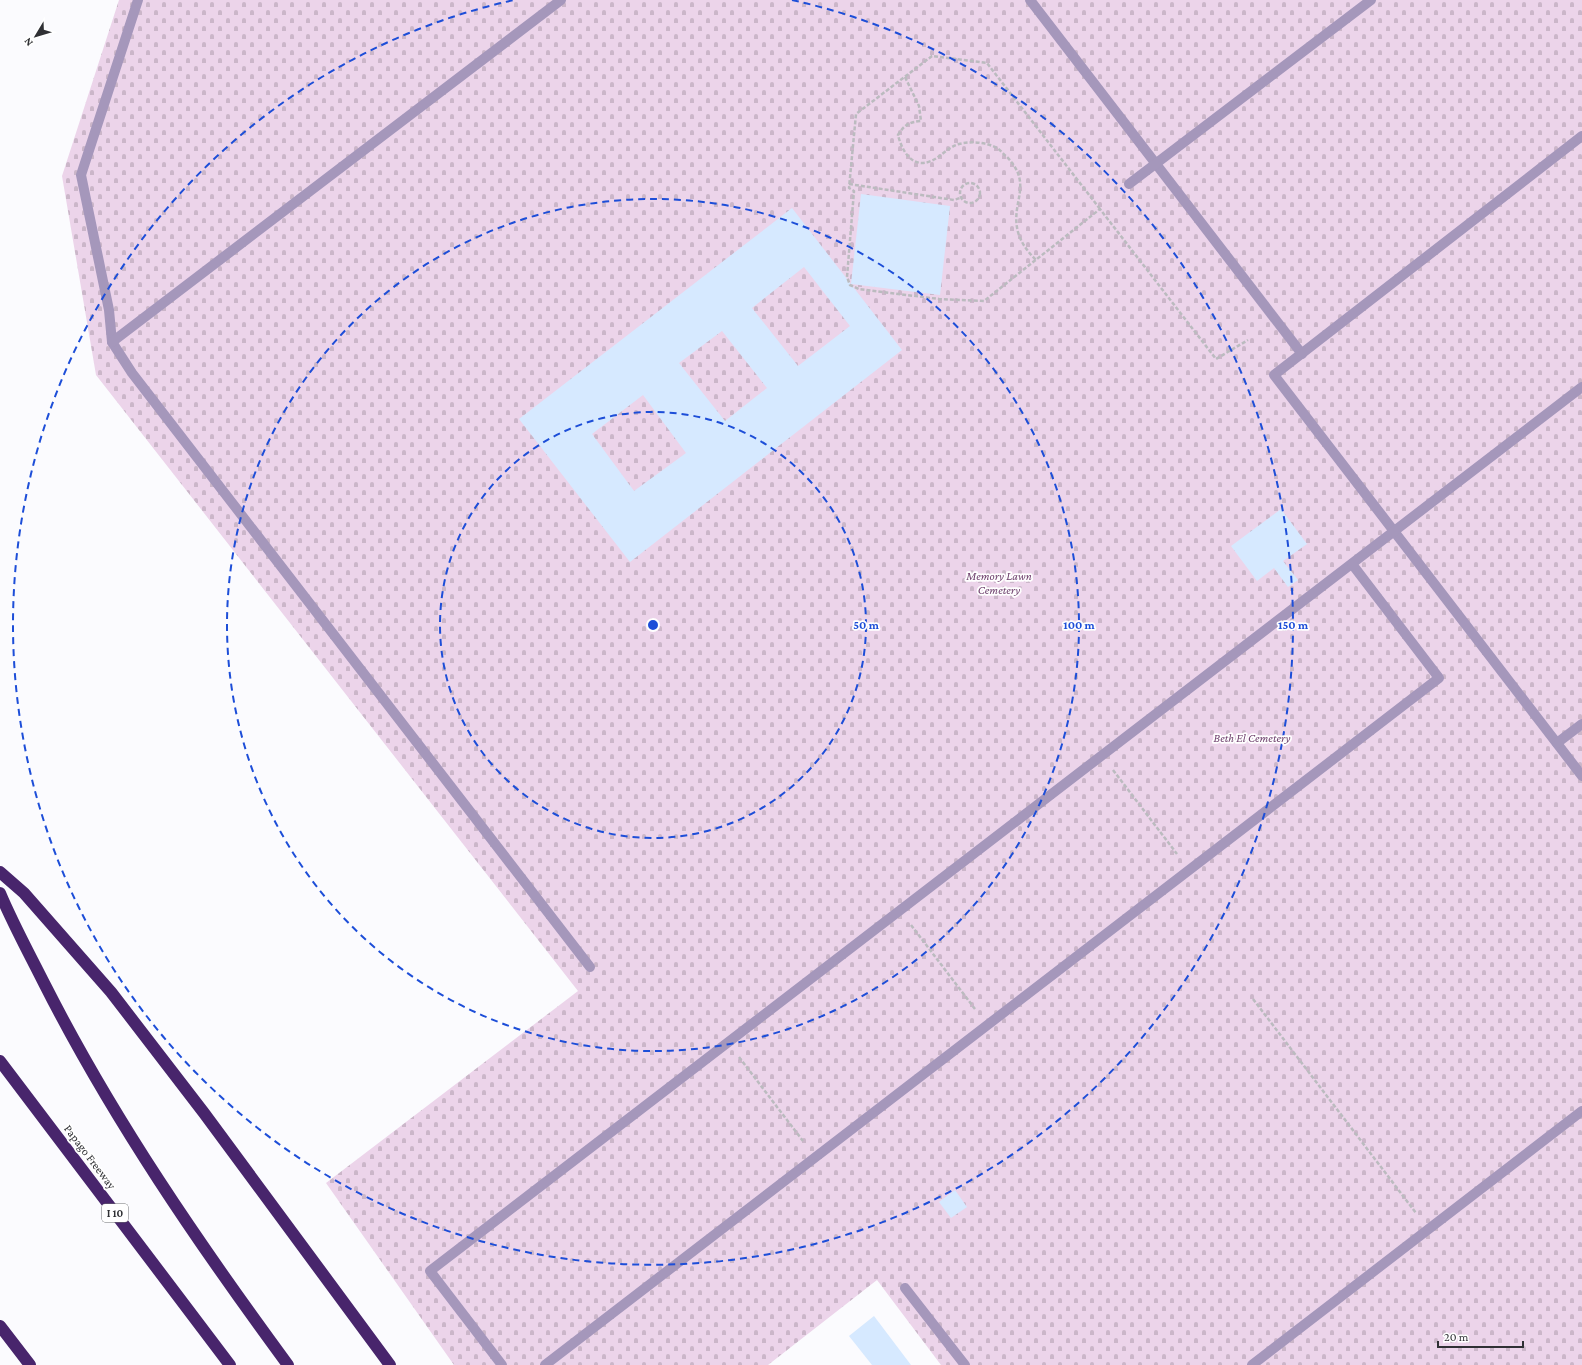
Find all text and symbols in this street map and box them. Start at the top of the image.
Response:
north arrow [16,16,56,56]
text: N [21,35,35,49]
park label: Memory Lawn Cemetery [965,569,1032,597]
centre of rings [646,618,660,632]
text: 50 m [853,618,880,632]
text: 100 m [1063,618,1096,632]
text: 150 m [1278,618,1309,632]
park label: Beth El Cemetery [1214,731,1290,745]
street label: Papago Freeway [61,1122,119,1192]
road number: I 10 [102,1204,128,1222]
scale bar [1438,1323,1523,1349]
text: 20 m [1444,1330,1469,1344]

